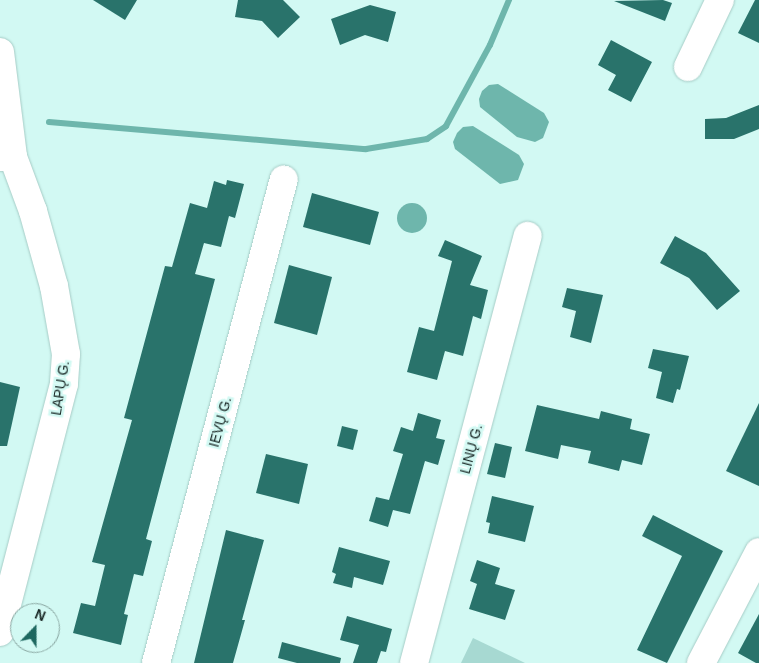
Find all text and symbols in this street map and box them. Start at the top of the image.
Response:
street label: LAPŲ G. [47,359,73,417]
street label: IEVŲ G. [205,395,235,449]
street label: LINŲ G. [456,422,486,476]
north arrow [10,603,60,653]
text: N [33,606,48,624]

